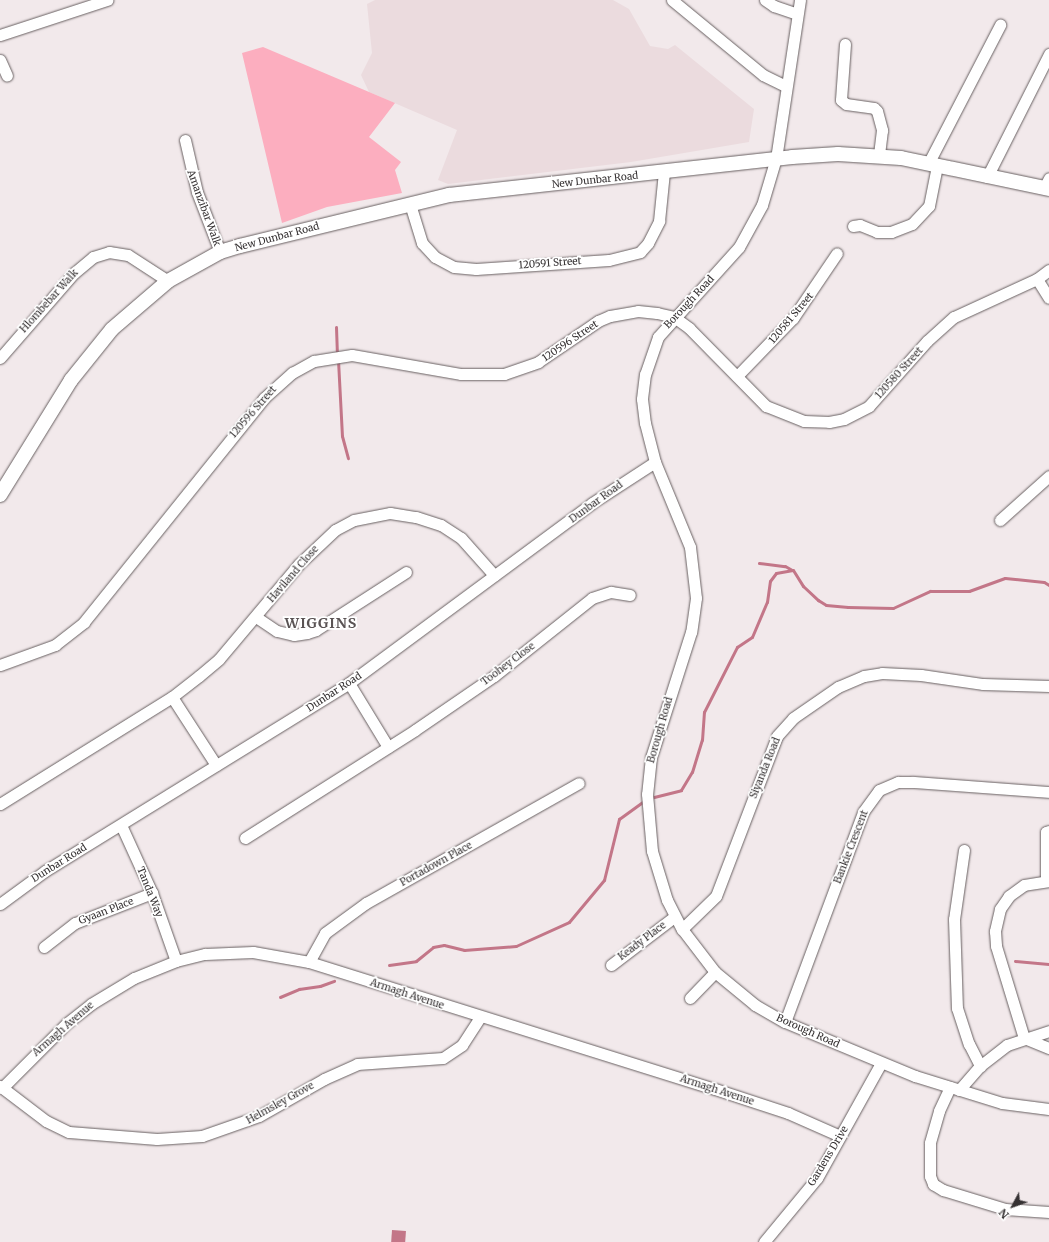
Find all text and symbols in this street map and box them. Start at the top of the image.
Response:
street label: Amanzibar Walk [185,168,223,248]
street label: New Dunbar Road [551,169,639,191]
street label: New Dunbar Road [234,220,320,254]
street label: 120591 Street [518,255,582,271]
street label: Hlombebar Walk [17,267,81,335]
street label: Borough Road [661,273,717,331]
street label: 120581 Street [766,290,816,346]
street label: 120596 Street [540,318,600,364]
street label: 120580 Street [873,345,925,401]
street label: 120596 Street [227,384,279,440]
street label: Dunbar Road [567,479,625,525]
street label: Haviland Close [265,543,321,605]
district label: WIGGINS [285,615,357,631]
street label: Toohey Close [479,640,537,688]
street label: Dunbar Road [304,670,364,714]
street label: Borough Road [645,696,675,764]
street label: Siyanda Road [747,736,783,800]
street label: Bankie Crescent [831,809,871,885]
street label: Portadown Place [398,839,474,889]
street label: Dunbar Road [29,841,89,885]
street label: Tanda Way [134,865,166,919]
street label: Gyaan Place [77,895,135,927]
street label: Keady Place [616,919,668,963]
street label: Armagh Avenue [369,976,445,1012]
street label: Armagh Avenue [30,999,96,1059]
street label: Borough Road [774,1012,842,1050]
street label: Armagh Avenue [679,1072,755,1108]
street label: Helmsley Grove [244,1079,316,1127]
street label: Gardens Drive [805,1124,851,1188]
north arrow [993,1186,1033,1226]
text: N [996,1206,1012,1222]

